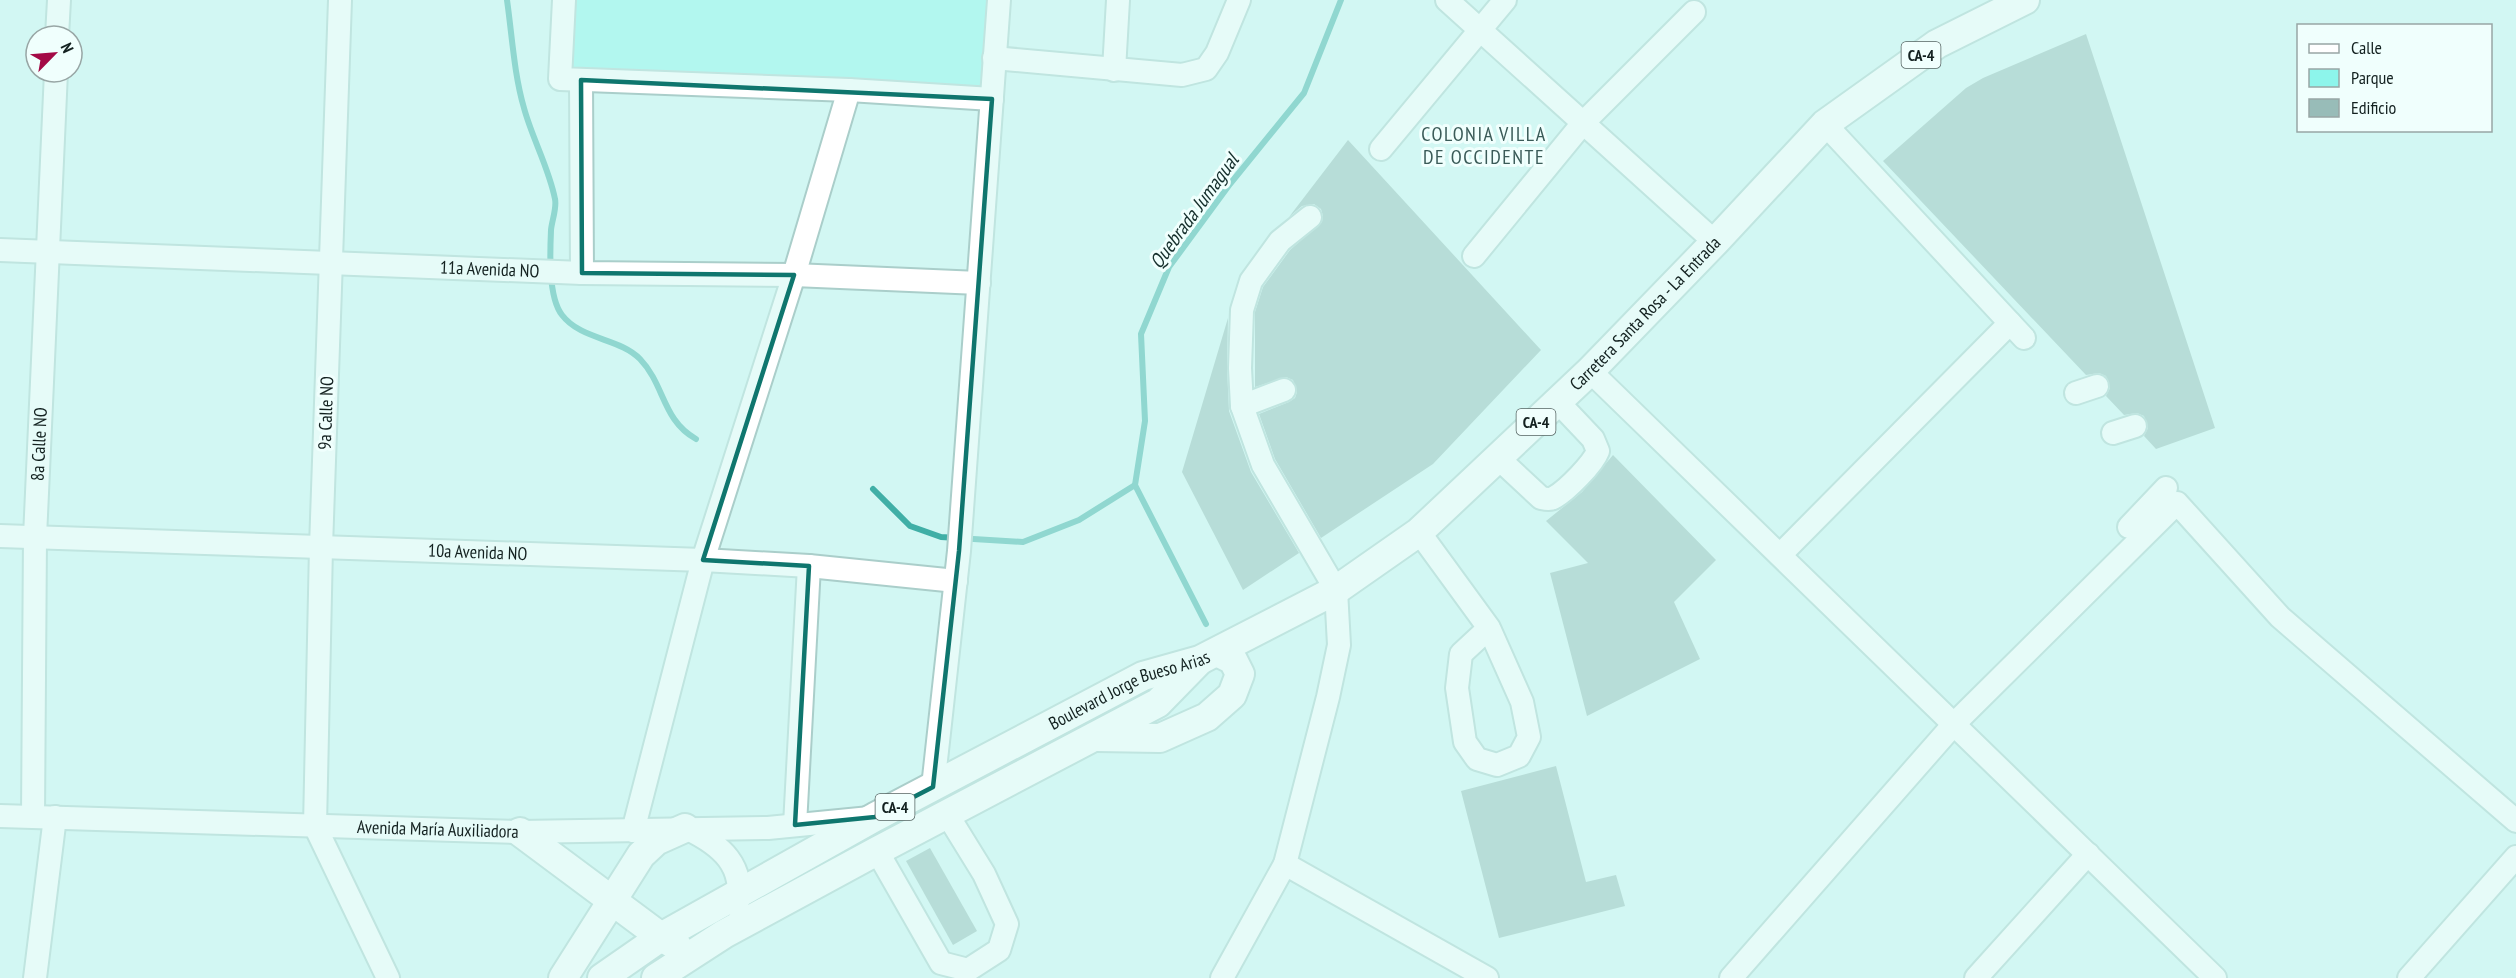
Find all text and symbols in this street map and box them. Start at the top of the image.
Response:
north arrow [24,24,84,84]
legend [2297,24,2492,132]
text: Calle [2351,36,2382,59]
text: N [57,40,78,56]
road number: CA-4 [1902,42,1940,68]
text: Parque [2351,66,2394,89]
text: Edificio [2351,96,2397,119]
district label: COLONIA VILLA DE OCCIDENTE [1421,121,1547,170]
water label: Quebrada Jumagual [1144,147,1246,273]
street label: Carretera Santa Rosa - La Entrada [1565,231,1725,395]
street label: 11a Avenida NO [440,255,540,282]
street label: 9a Calle NO [313,376,338,450]
street label: 8a Calle NO [26,407,52,481]
road number: CA-4 [1516,409,1556,435]
street label: 10a Avenida NO [428,539,528,565]
street label: Boulevard Jorge Bueso Arias [1045,645,1214,735]
road number: CA-4 [876,794,914,820]
street label: Avenida María Auxiliadora [357,815,519,843]

